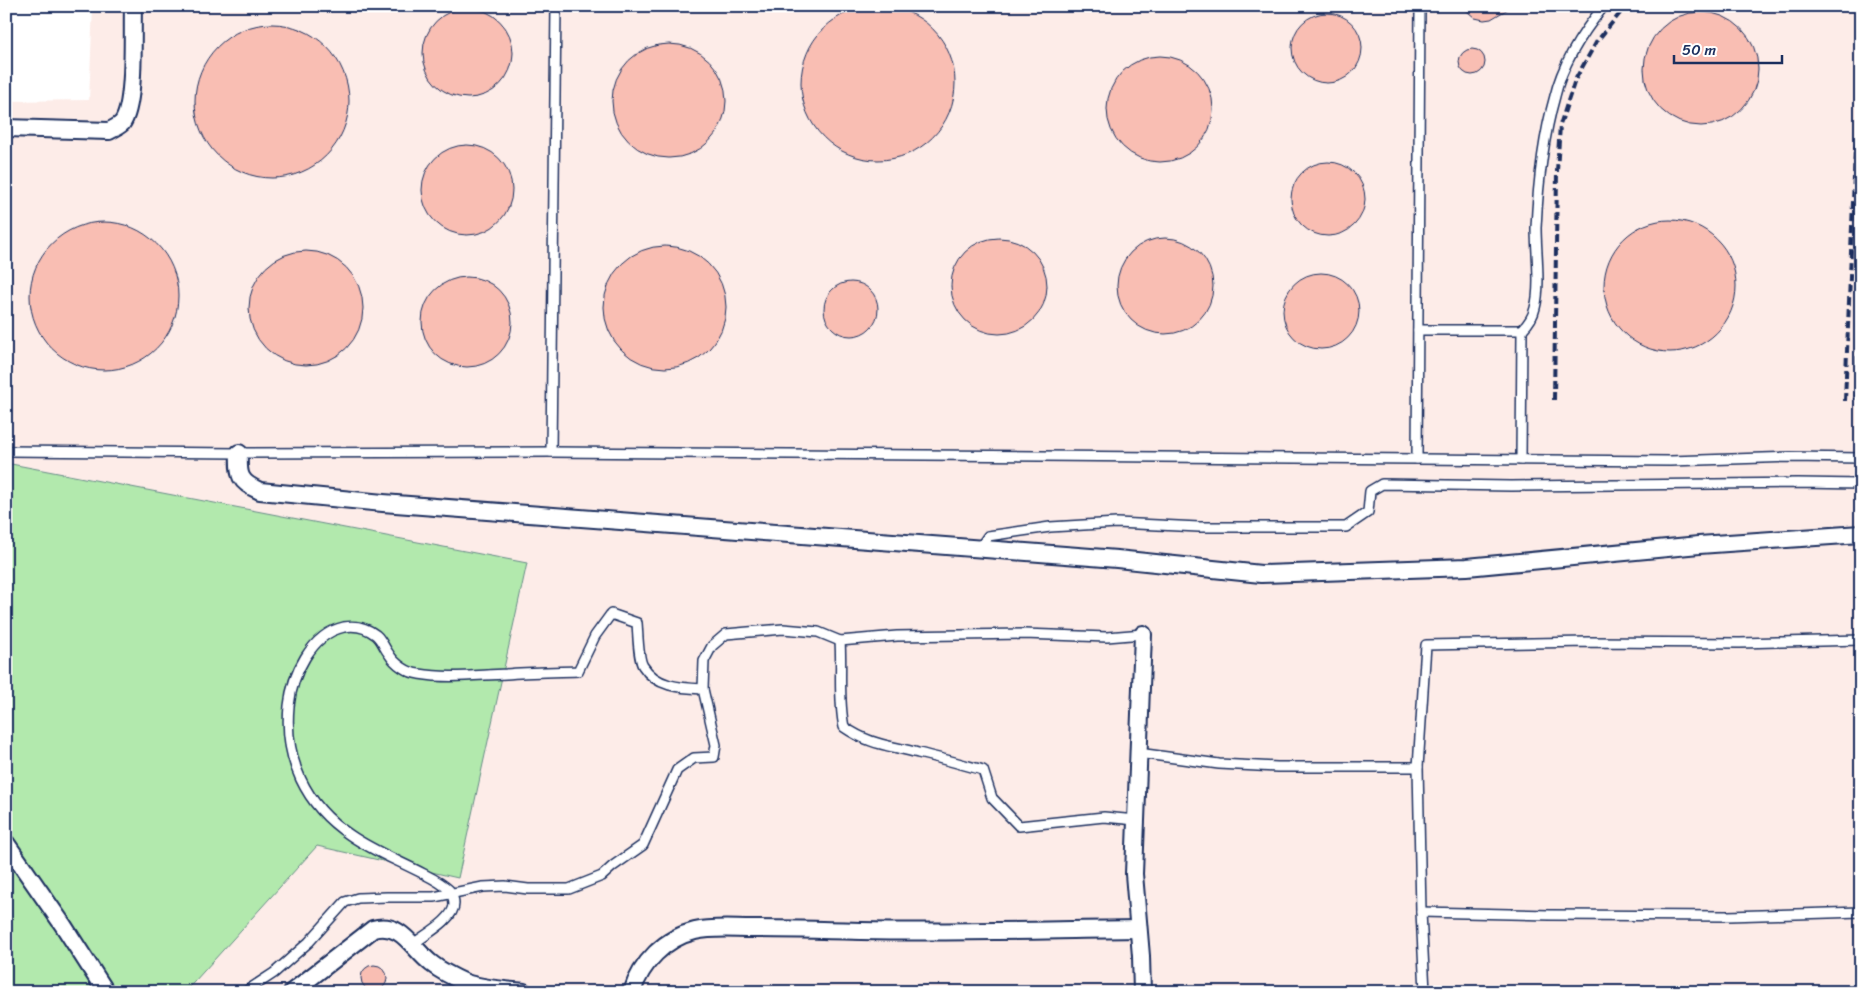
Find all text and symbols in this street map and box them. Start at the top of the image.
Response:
scale bar [1674,32,1782,64]
text: 50 m [1682,37,1717,63]

